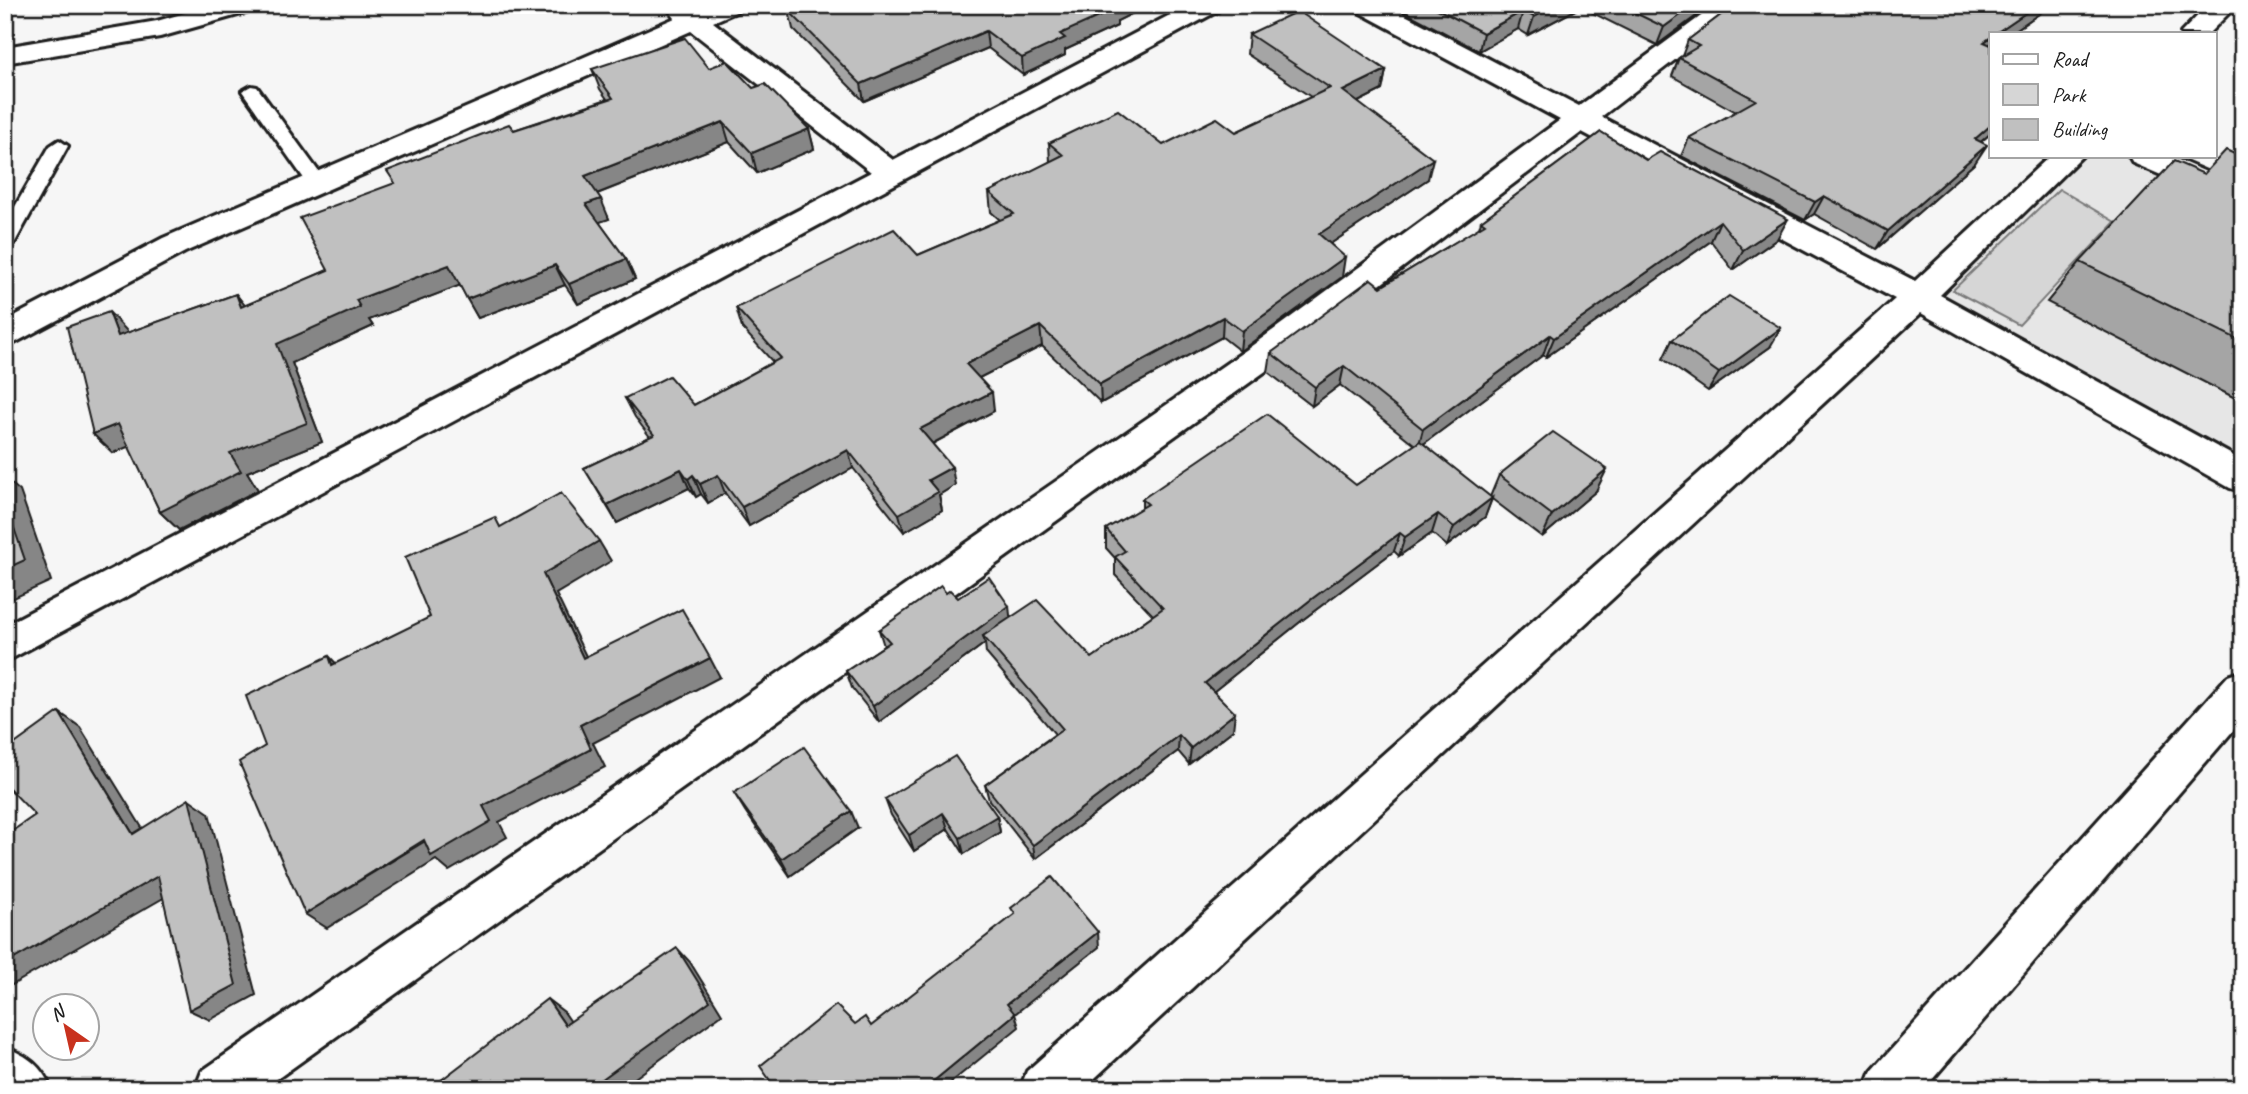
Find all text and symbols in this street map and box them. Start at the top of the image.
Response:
legend [1989,32,2216,158]
text: Road [2052,46,2091,72]
text: Park [2052,82,2087,108]
text: Building [2052,116,2109,142]
north arrow [32,992,102,1062]
text: N [45,999,71,1027]

